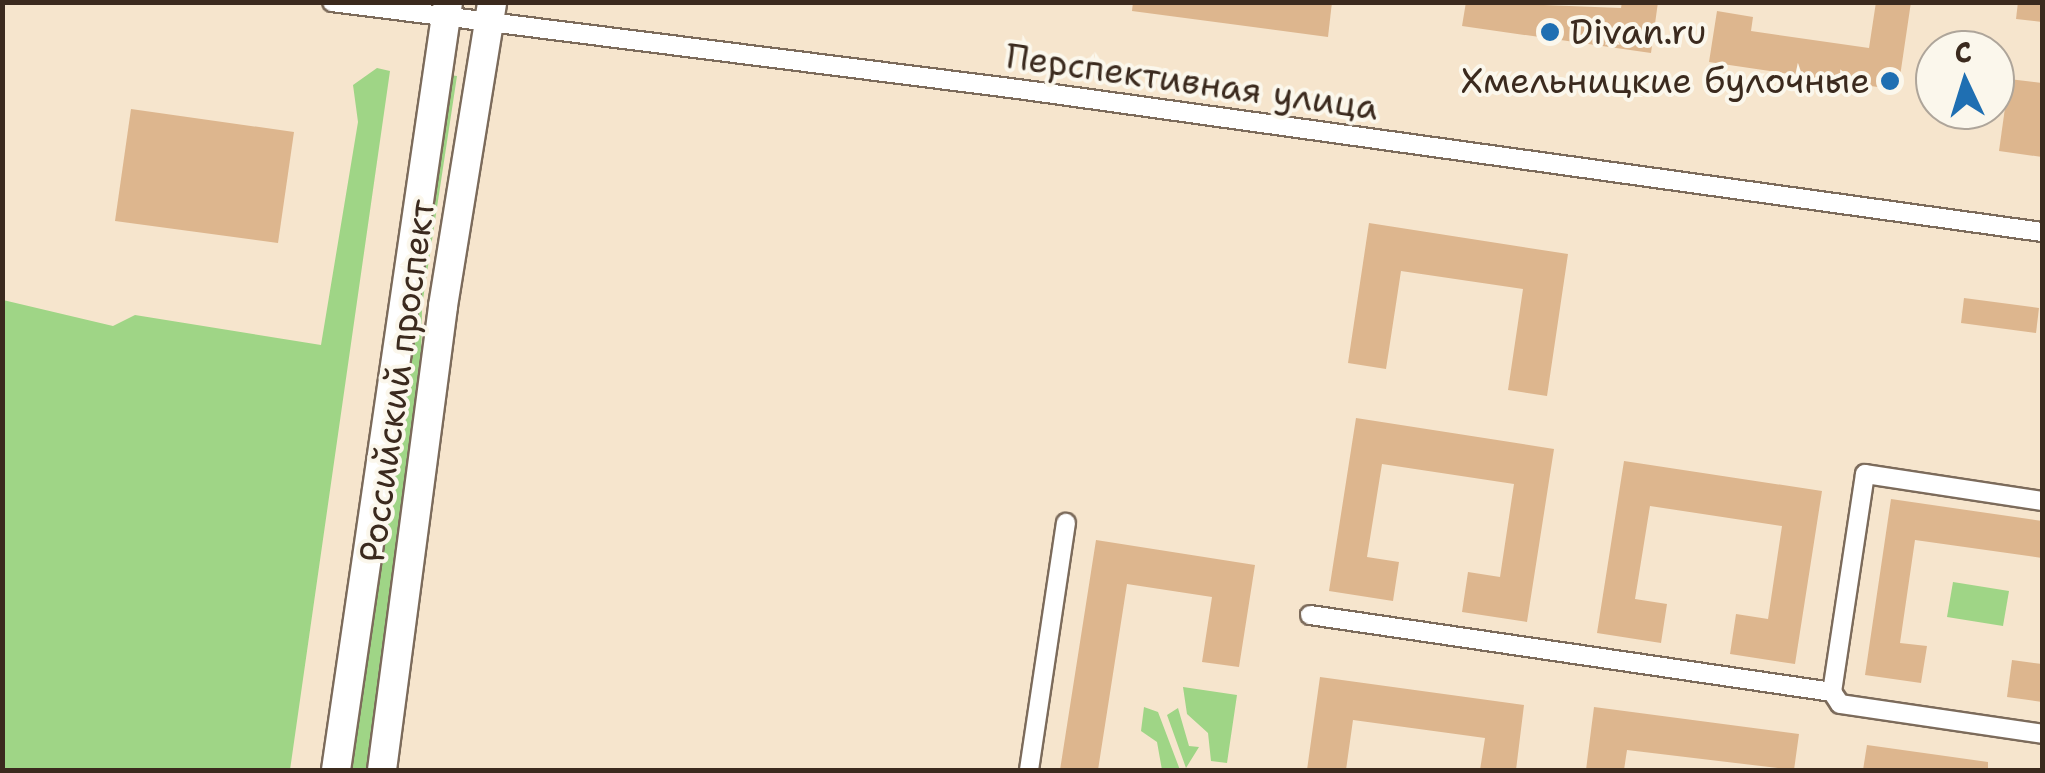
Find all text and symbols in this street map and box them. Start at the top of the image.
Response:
place label: Divan.ru [1570,11,1706,53]
marker: Divan.ru [1539,21,1561,43]
north arrow [1915,30,2015,130]
text: С [1953,33,1973,72]
street label: Перспективная улица [1003,35,1381,129]
place label: Хмельницкие булочные [1461,60,1870,102]
marker: Хмельницкие булочные [1879,70,1901,92]
street label: Российский проспект [351,197,443,565]

